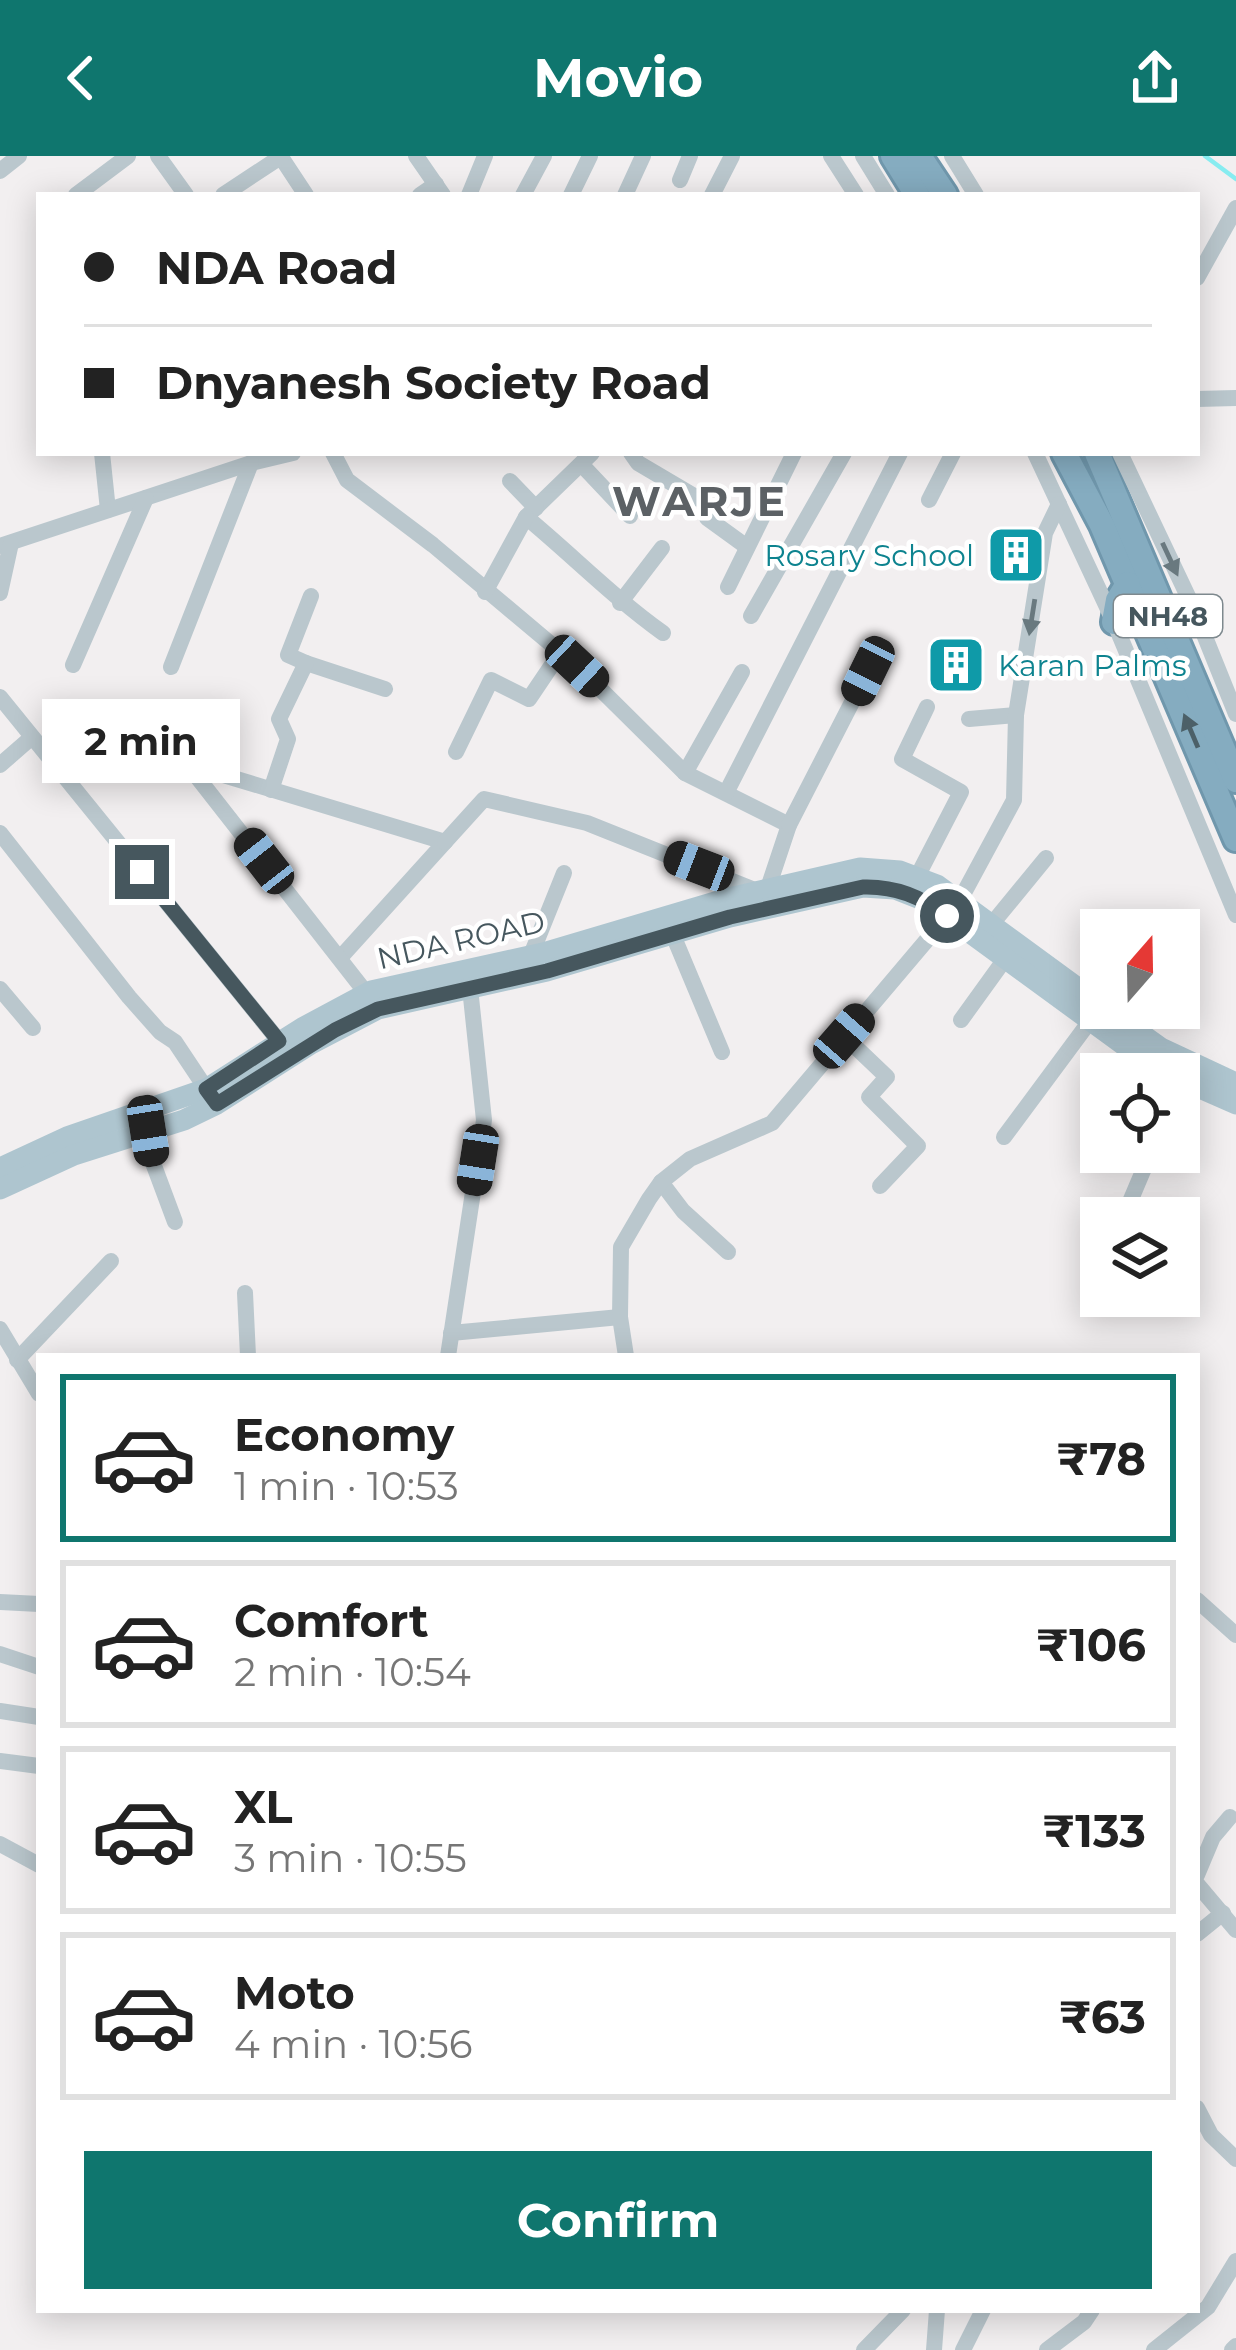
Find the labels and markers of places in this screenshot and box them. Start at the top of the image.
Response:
building icon: Rosary School [985,524,1047,586]
place label: Rosary School [764,537,974,574]
building icon: Karan Palms [925,634,987,696]
place label: Karan Palms [998,647,1187,684]

